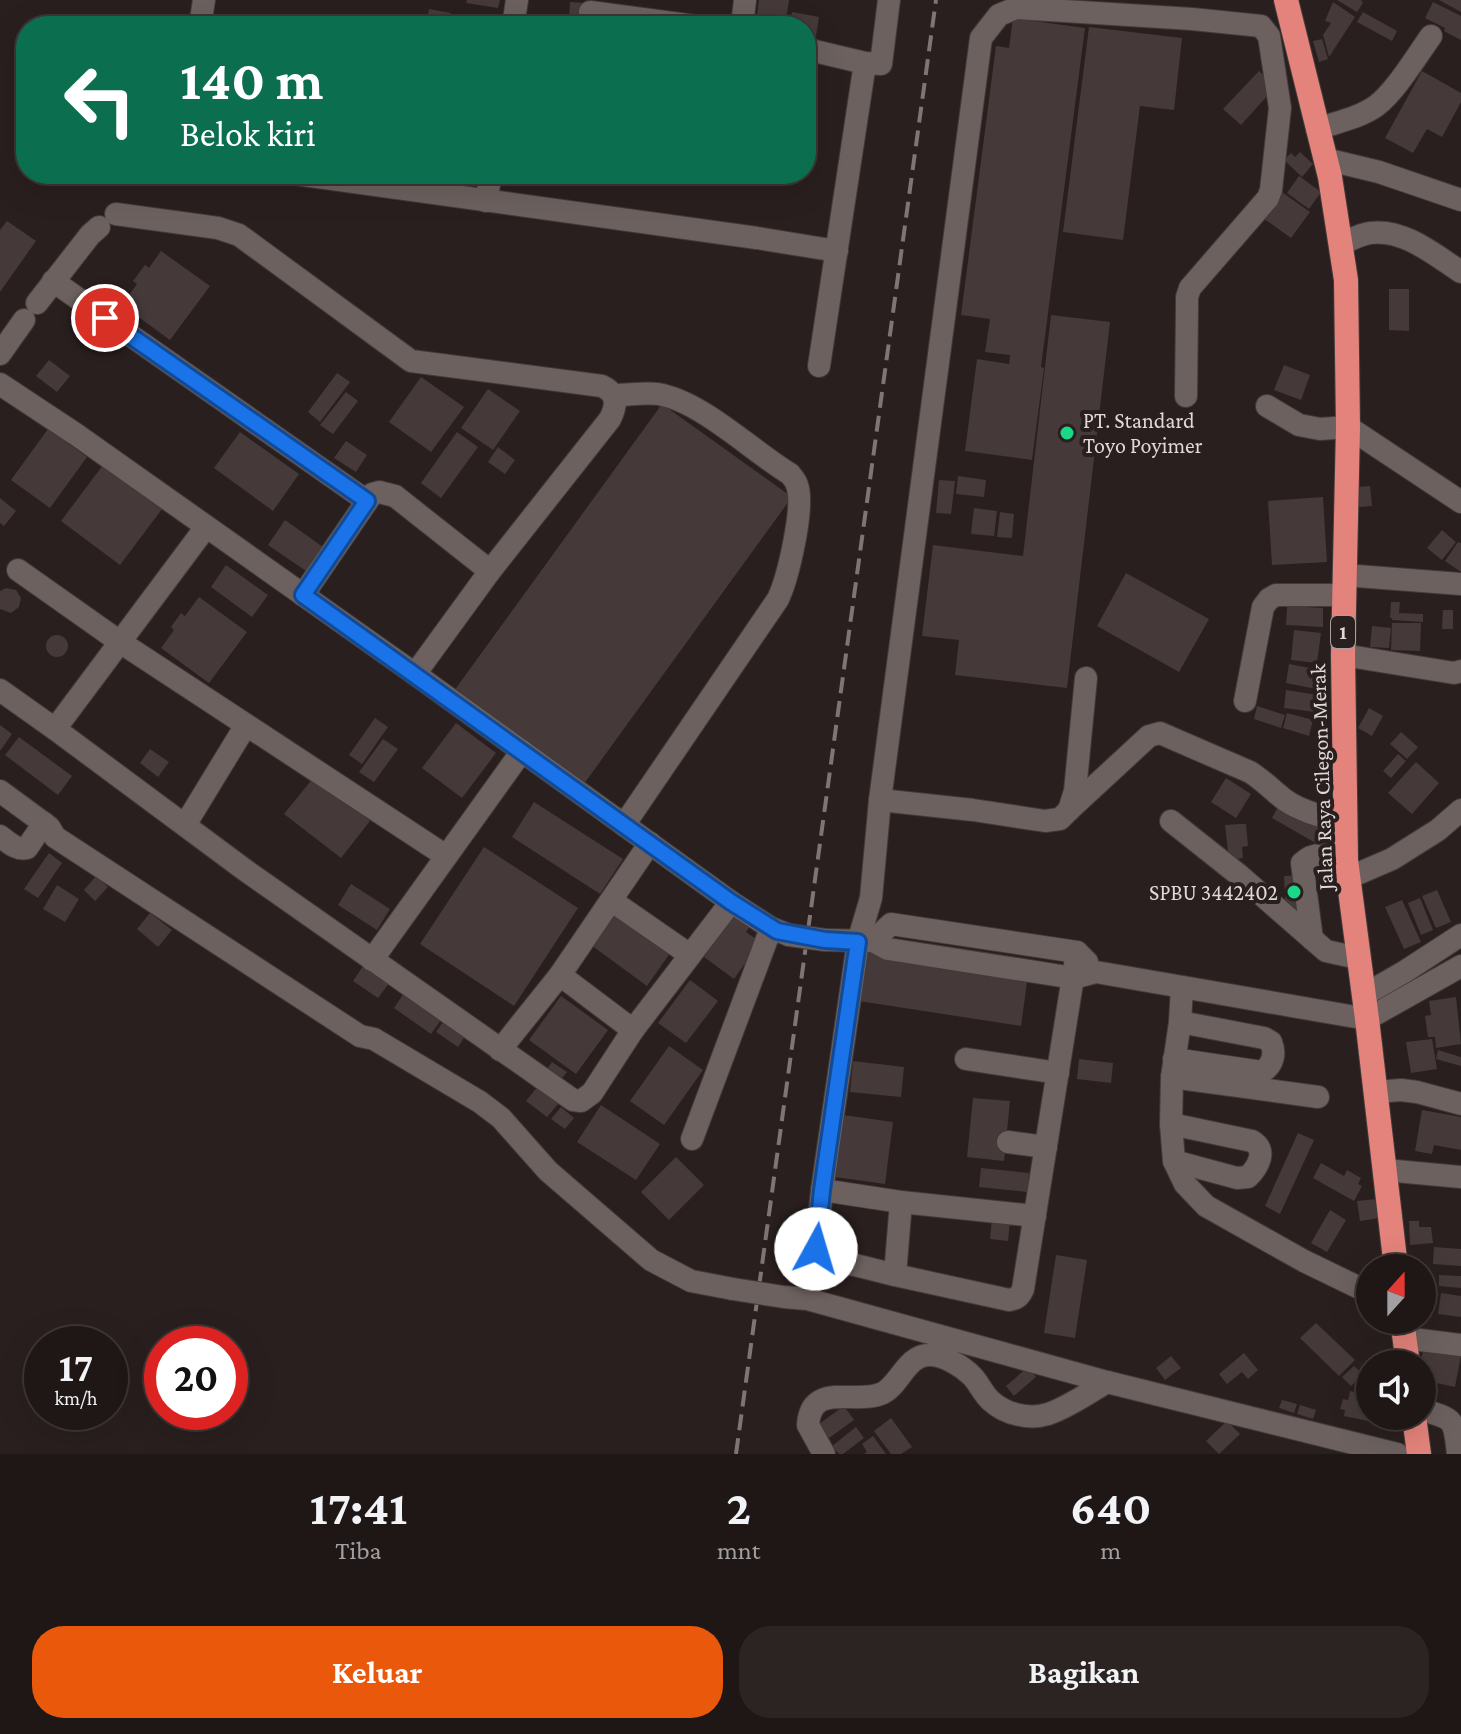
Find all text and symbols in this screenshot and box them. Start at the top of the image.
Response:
icon: left [48,48,152,152]
text: 140 m [180,49,323,111]
text: Belok kiri [180,114,316,154]
pin [71,284,139,352]
icon: arrive [83,296,127,340]
place label: PT. Standard Toyo Poyimer [1083,408,1203,458]
marker: PT. Standard Toyo Poyimer [1058,424,1076,442]
road number: 1 [1331,616,1355,648]
street label: Jalan Raya Cilegon-Merak [1305,663,1338,893]
place label: SPBU 3442402 [1149,880,1278,905]
marker: SPBU 3442402 [1285,883,1303,901]
position arrow [774,1207,858,1291]
north arrow [1356,1254,1436,1334]
map controls [1356,1254,1436,1430]
speed limit sign: 20 [144,1326,248,1430]
text: 17 [59,1345,93,1390]
button: sound [1356,1350,1436,1430]
text: km/h [54,1387,98,1409]
text: 17:41 [310,1481,407,1534]
text: 2 [726,1481,751,1534]
text: 640 [1070,1481,1151,1534]
text: Tiba [335,1536,382,1565]
text: mnt [717,1536,760,1565]
text: m [1100,1536,1121,1565]
button: Keluar [32,1626,723,1718]
button: Bagikan [739,1626,1429,1718]

